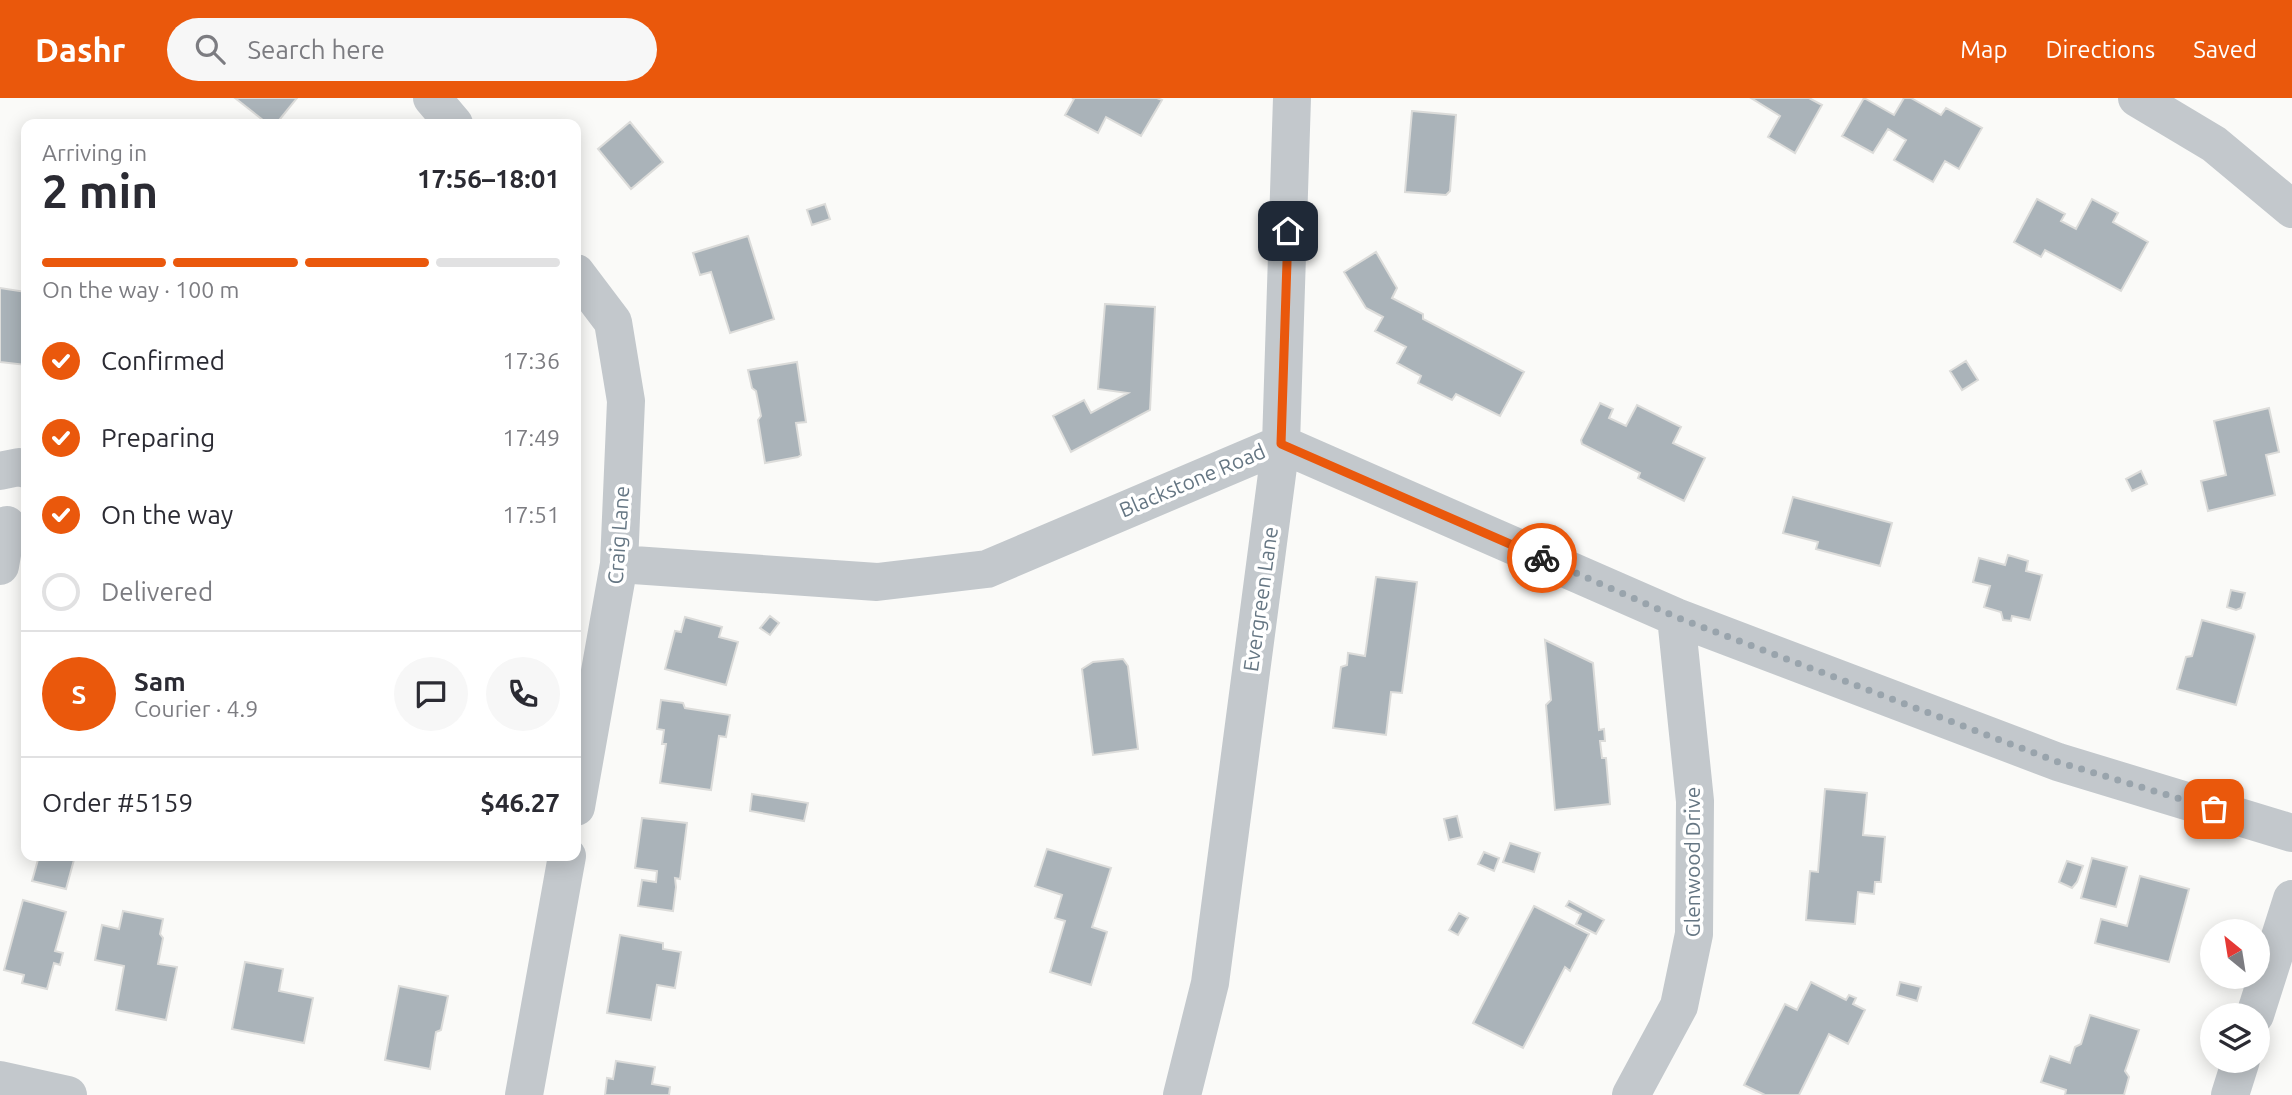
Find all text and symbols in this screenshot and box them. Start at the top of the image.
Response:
search box [167,18,657,81]
icon: search [191,30,229,68]
text: Dashr [35,31,125,68]
text: Search here [247,35,385,64]
text: Map [1960,36,2007,63]
text: Directions [2045,36,2155,63]
text: Saved [2193,36,2257,63]
text: Arriving in [42,140,147,165]
text: 17:56–18:01 [417,164,560,193]
text: 2 min [42,165,158,217]
pin [1258,201,1318,261]
icon: home [1269,212,1307,250]
text: On the way · 100 m [42,277,239,302]
icon: check [42,342,80,380]
text: Confirmed [101,346,225,375]
text: 17:36 [502,348,560,373]
icon: check [42,419,80,457]
text: Preparing [101,423,215,452]
text: 17:49 [502,425,560,450]
street label: Blackstone Road [1115,438,1269,522]
street label: Craig Lane [603,485,633,585]
icon: check [42,496,80,534]
text: On the way [101,500,233,529]
text: 17:51 [502,502,560,527]
courier [1507,523,1577,593]
street label: Evergreen Lane [1238,525,1282,673]
icon: bike [1523,539,1561,577]
text: Delivered [101,577,213,606]
button: chat [394,657,468,731]
button: phone [486,657,560,731]
text: Sam [134,667,186,696]
text: S [72,680,86,709]
text: Courier · 4.9 [134,696,258,721]
pin [2184,779,2244,839]
street label: Glenwood Drive [1680,787,1704,937]
text: Order #5159 [42,788,193,817]
text: $46.27 [480,788,560,817]
icon: bag [2195,790,2233,828]
north arrow [2200,919,2270,989]
map controls [2200,919,2270,1073]
button: layers [2200,1003,2270,1073]

